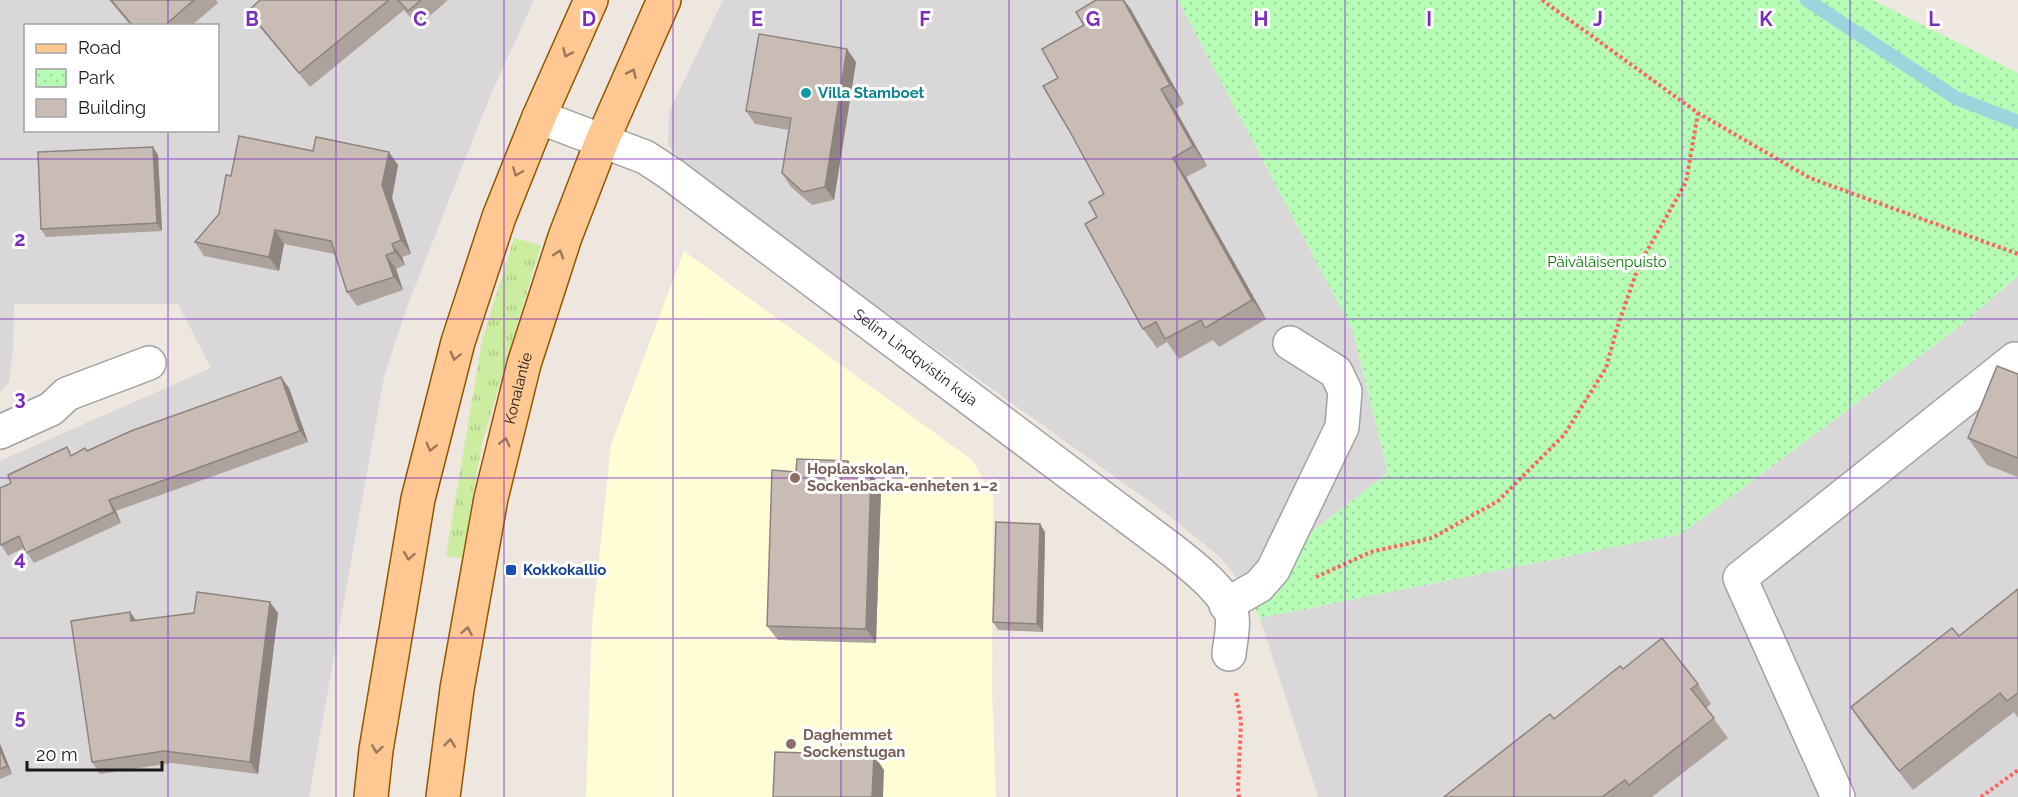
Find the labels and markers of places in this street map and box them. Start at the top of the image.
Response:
place label: Villa Stamboet [818,84,925,102]
marker: Villa Stamboet [799,86,813,100]
place label: Hoplaxskolan, Sockenbacka-enheten 1–2 [807,460,998,495]
marker: Hoplaxskolan, Sockenbacka-enheten 1–2 [788,471,802,485]
place label: Kokkokallio [523,561,606,579]
marker: Kokkokallio [504,563,518,577]
place label: Daghemmet Sockenstugan [803,726,905,761]
marker: Daghemmet Sockenstugan [784,737,798,751]

